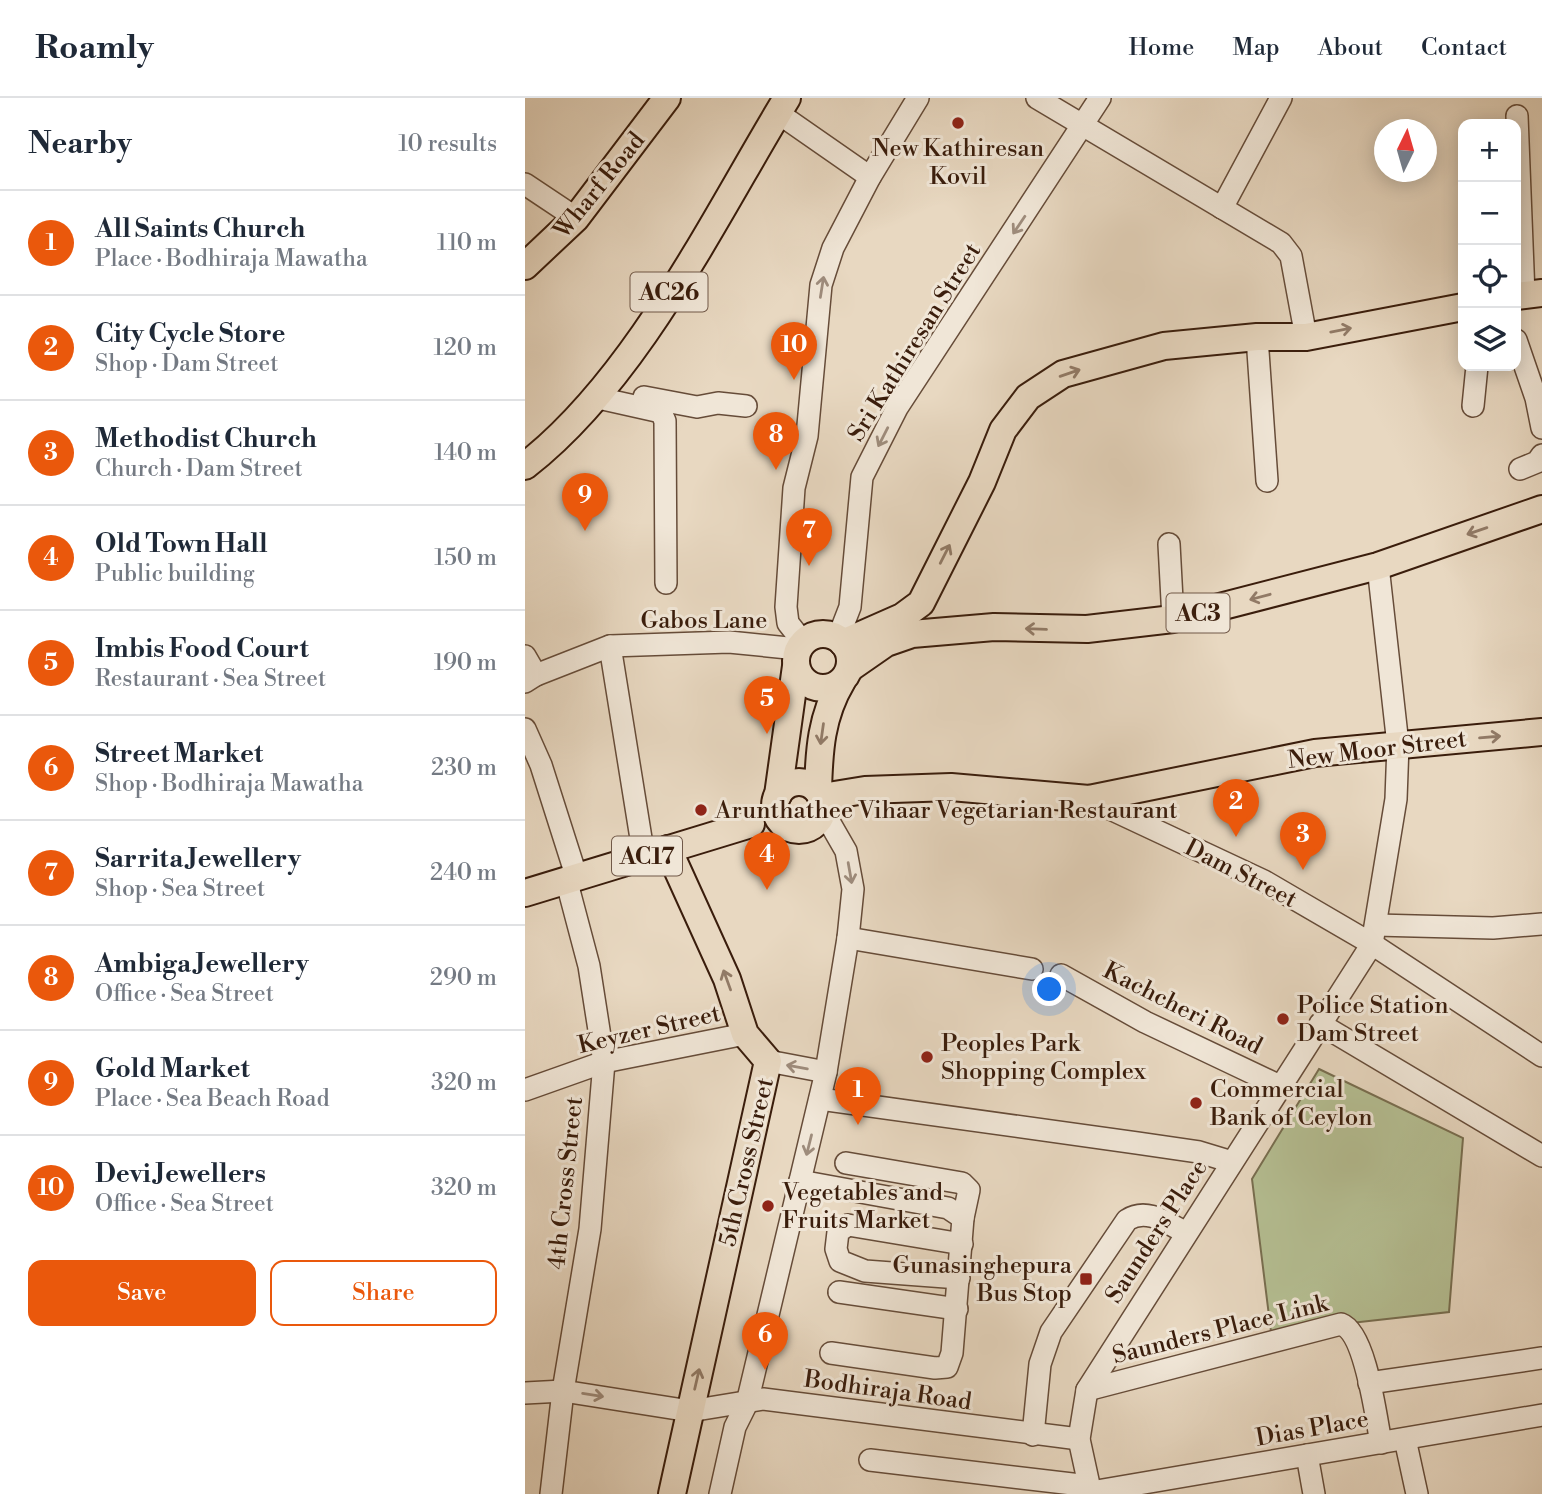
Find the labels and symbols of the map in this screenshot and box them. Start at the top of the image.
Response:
marker: New Kathiresan Kovil [950,115,966,131]
north arrow [1374,119,1437,182]
street label: Wharf Road [547,126,652,246]
place label: New Kathiresan Kovil [872,134,1044,192]
one-way arrow [1011,215,1026,234]
street label: Sri Kathiresan Street [842,237,988,447]
road number: AC26 [631,272,707,312]
one-way arrow [816,276,829,299]
pin: 10 [771,322,817,380]
one-way arrow [1329,323,1352,336]
one-way arrow [1058,366,1080,378]
pin: 8 [753,412,799,470]
one-way arrow [875,426,889,447]
pin: 9 [562,473,608,531]
pin: 7 [786,508,832,566]
one-way arrow [1467,526,1489,538]
one-way arrow [938,545,952,565]
one-way arrow [1249,591,1272,604]
road number: AC3 [1167,593,1229,632]
street label: Gabos Lane [641,606,767,636]
one-way arrow [1024,622,1047,635]
pin: 5 [744,676,790,734]
one-way arrow [815,722,828,745]
street label: New Moor Street [1286,724,1469,776]
one-way arrow [1479,730,1501,743]
pin: 2 [1213,779,1259,837]
place label: Arunthathee Vihaar Vegetarian Restaurant [714,796,1178,826]
marker: Arunthathee Vihaar Vegetarian Restaurant [693,802,709,818]
pin: 3 [1280,812,1326,870]
pin: 4 [744,832,790,890]
street label: Dam Street [1179,833,1302,915]
road number: AC17 [612,836,682,876]
one-way arrow [844,861,857,884]
street label: Kachcheri Road [1098,956,1267,1062]
one-way arrow [720,970,732,991]
your location [1032,972,1066,1006]
place label: Police Station Dam Street [1297,991,1449,1049]
street label: Keyzer Street [575,999,724,1061]
marker: Police Station Dam Street [1275,1011,1291,1027]
place label: Peoples Park Shopping Complex [941,1029,1147,1087]
marker: Peoples Park Shopping Complex [919,1049,935,1065]
one-way arrow [786,1060,809,1073]
pin: 1 [835,1067,881,1125]
street label: 5th Cross Street [713,1074,781,1250]
place label: Commercial Bank of Ceylon [1209,1075,1373,1133]
street label: 4th Cross Street [542,1095,590,1271]
marker: Commercial Bank of Ceylon [1188,1095,1204,1111]
one-way arrow [801,1133,815,1156]
street label: Saunders Place [1099,1154,1214,1309]
place label: Vegetables and Fruits Market [781,1178,943,1236]
marker: Vegetables and Fruits Market [760,1198,776,1214]
place label: Gunasinghepura Bus Stop [893,1251,1073,1309]
marker: Gunasinghepura Bus Stop [1078,1271,1094,1287]
street label: Saunders Place Link [1109,1288,1333,1371]
pin: 6 [742,1312,788,1370]
street label: Bodhiraja Road [801,1364,974,1418]
one-way arrow [691,1368,704,1391]
one-way arrow [581,1389,604,1402]
street label: Dias Place [1253,1404,1371,1454]

